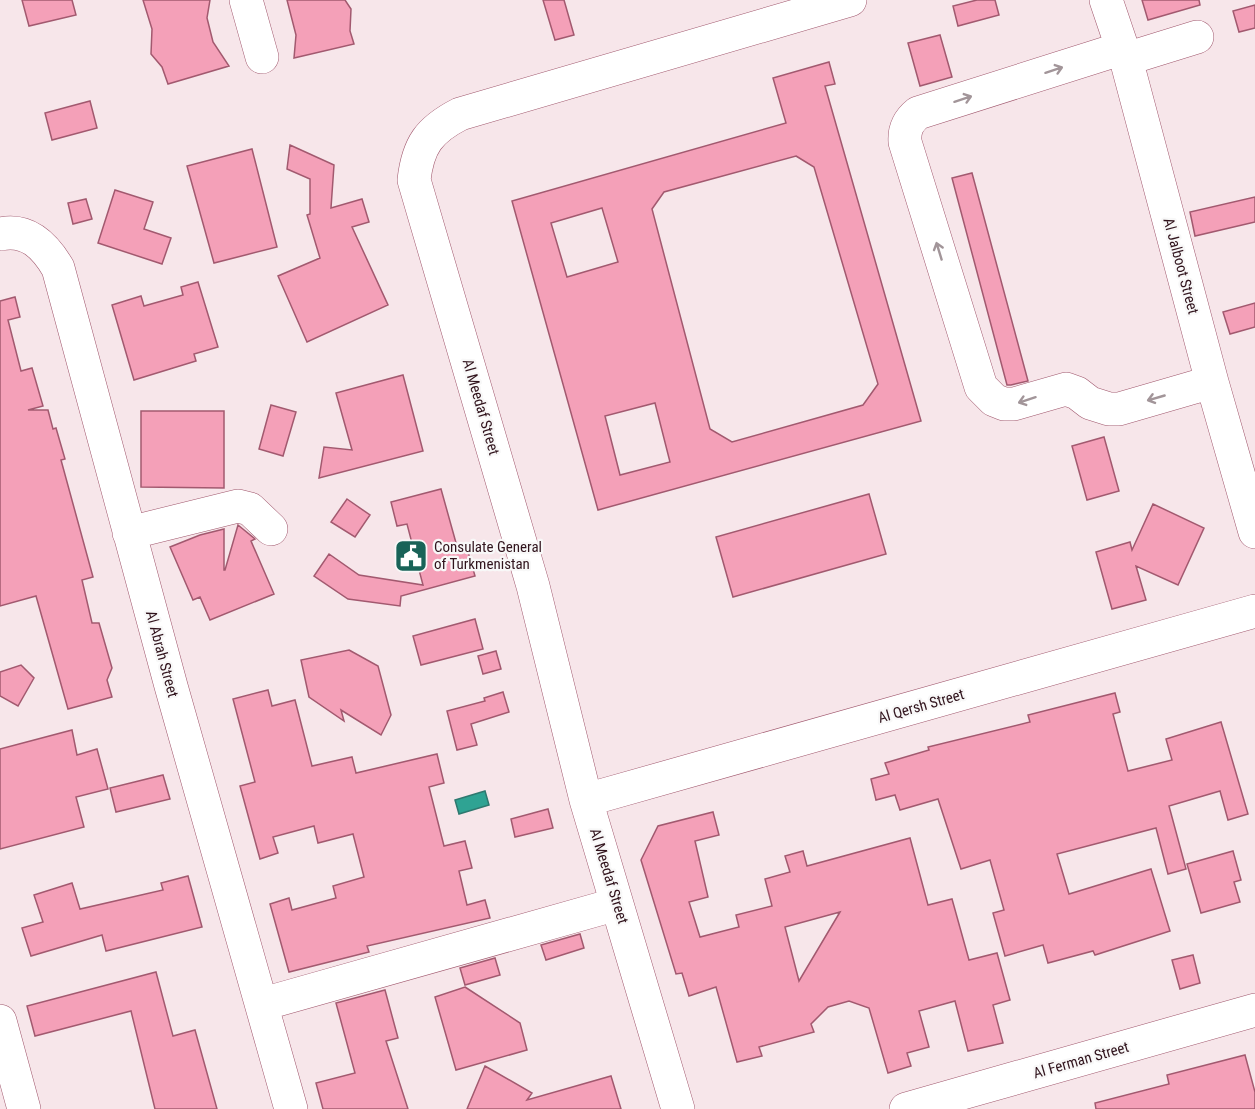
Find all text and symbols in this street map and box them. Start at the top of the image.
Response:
one-way arrow [1044,64,1063,75]
one-way arrow [953,93,972,104]
street label: Al Jalboot Street [1160,216,1202,316]
one-way arrow [933,242,944,261]
street label: Al Meedaf Street [459,357,503,457]
one-way arrow [1147,393,1166,404]
one-way arrow [1018,395,1037,406]
public building icon: Consulate General of Turkmenistan [393,538,429,574]
place label: Consulate General of Turkmenistan [434,538,542,573]
street label: Al Abrah Street [142,609,182,699]
street label: Al Qersh Street [876,685,966,727]
street label: Al Meedaf Street [586,826,632,926]
street label: Al Ferman Street [1031,1038,1131,1082]

